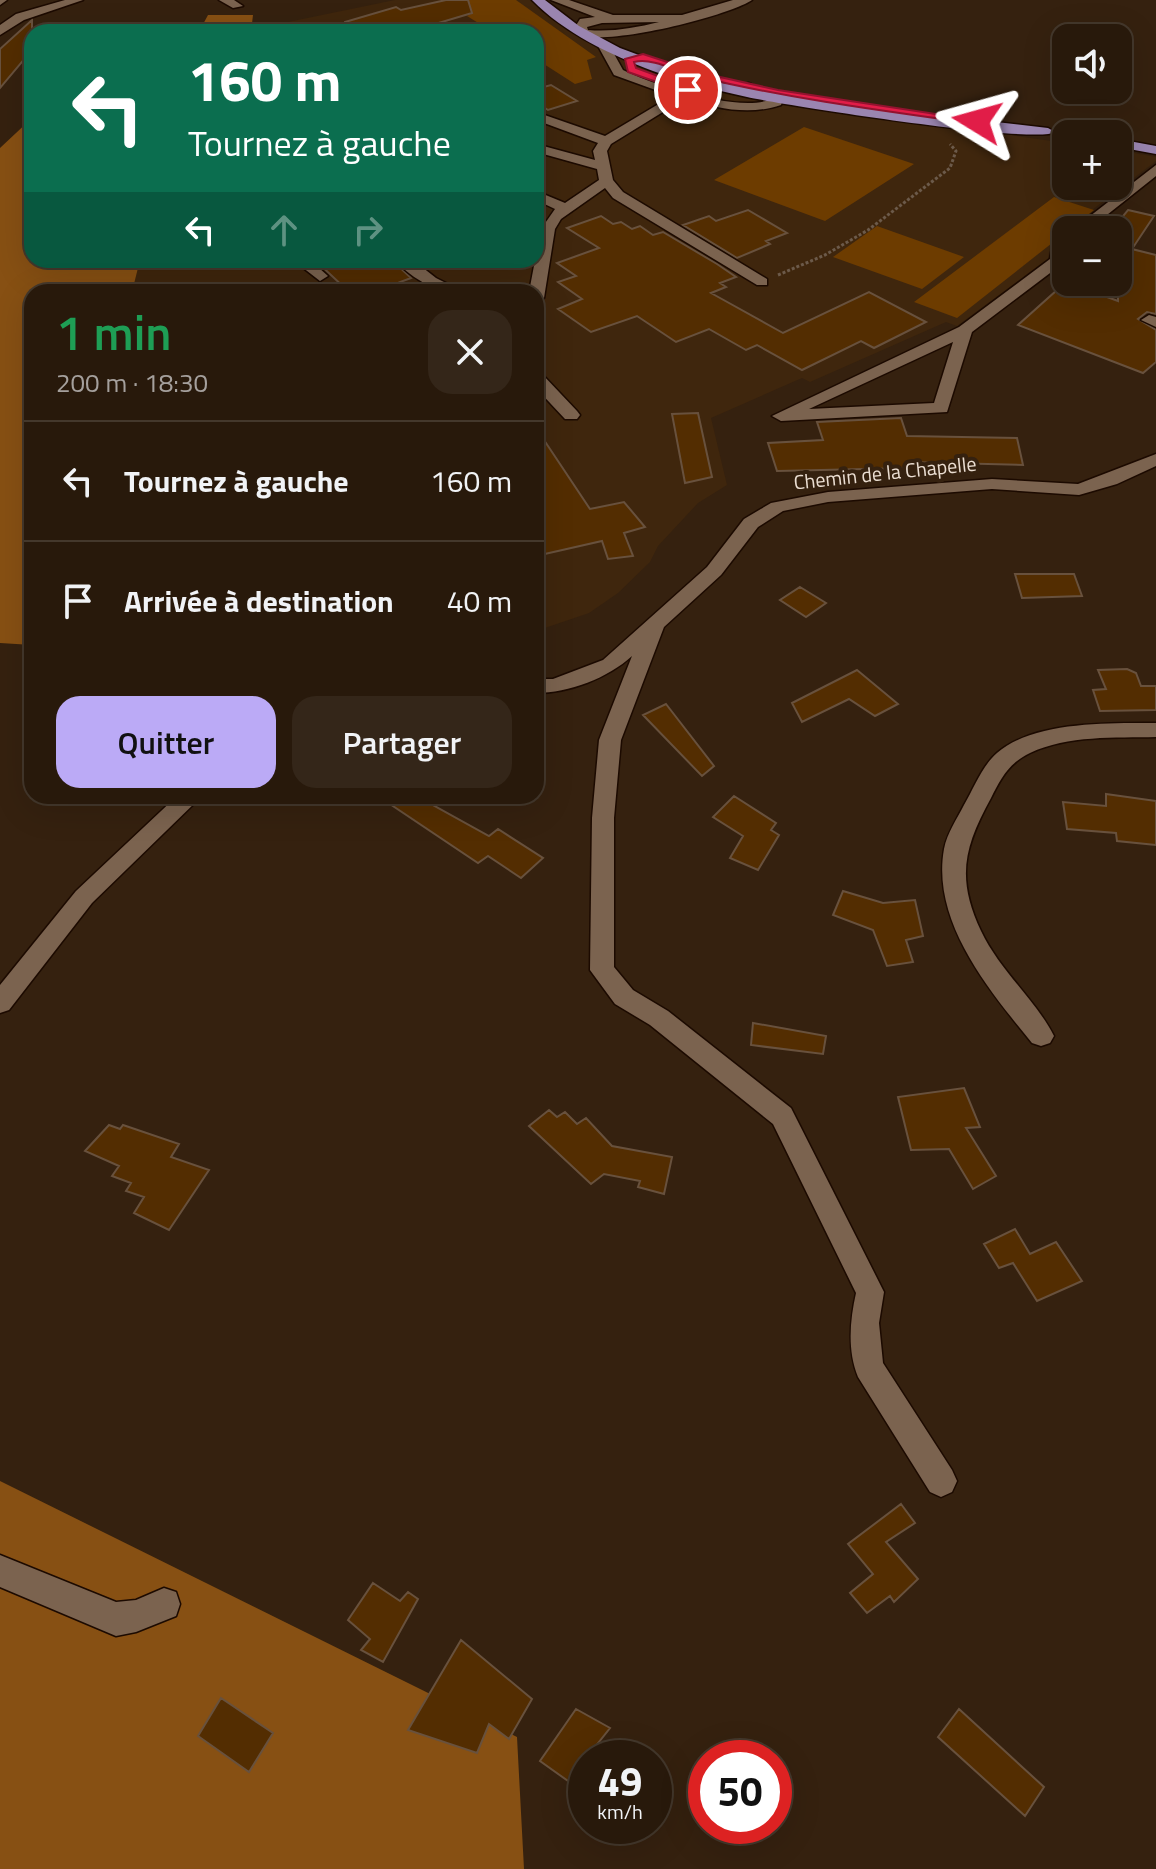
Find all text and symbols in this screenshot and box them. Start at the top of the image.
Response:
map controls [1052,24,1132,296]
button: sound [1052,24,1132,104]
text: 160 m [188,38,341,123]
icon: left [56,56,160,160]
pin [654,56,722,124]
icon: arrive [666,68,710,112]
position arrow [935,79,1019,163]
text: Tournez à gauche [188,115,451,170]
button: + [1052,120,1132,200]
icon: left [178,208,222,252]
icon: ahead [262,208,306,252]
icon: right [346,208,390,252]
button: − [1052,216,1132,296]
text: 1 min [56,296,171,369]
button: close [428,310,512,394]
text: 200 m · 18:30 [56,363,208,402]
street label: Chemin de la Chapelle [792,447,978,498]
text: Tournez à gauche [124,458,349,504]
text: 160 m [430,458,512,504]
icon: left [56,459,100,503]
text: Arrivée à destination [124,578,394,624]
text: 40 m [447,578,512,624]
icon: arrive [56,579,100,623]
button: Quitter [56,696,276,788]
button: Partager [292,696,512,788]
speed limit sign: 50 [688,1740,792,1844]
text: 49 [598,1751,642,1812]
text: km/h [597,1796,643,1827]

